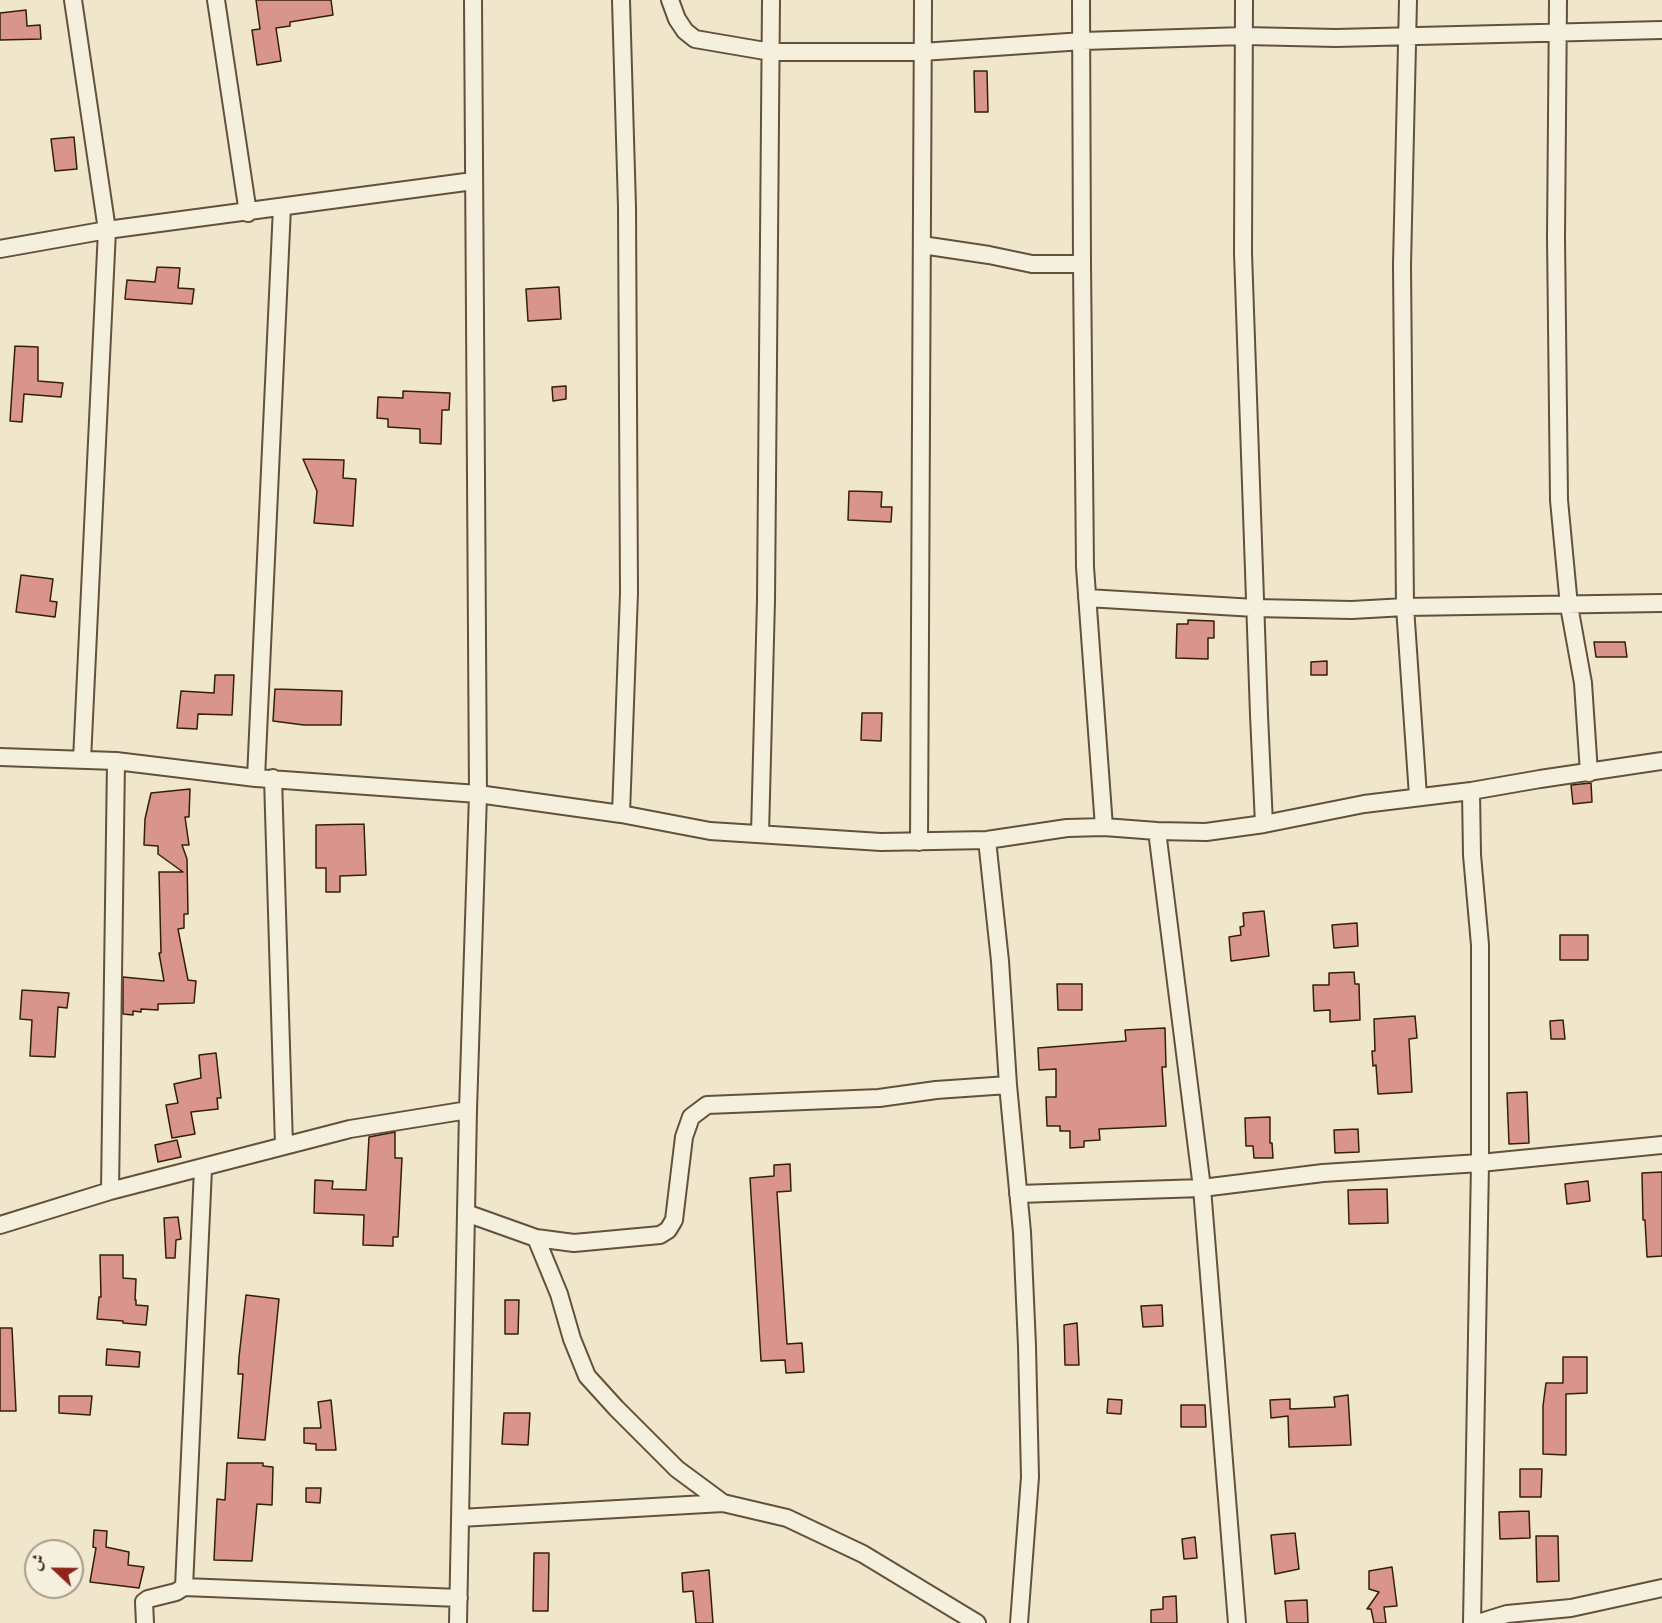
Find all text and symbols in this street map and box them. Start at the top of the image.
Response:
north arrow [24,1539,84,1599]
text: ش [25,1551,52,1574]

